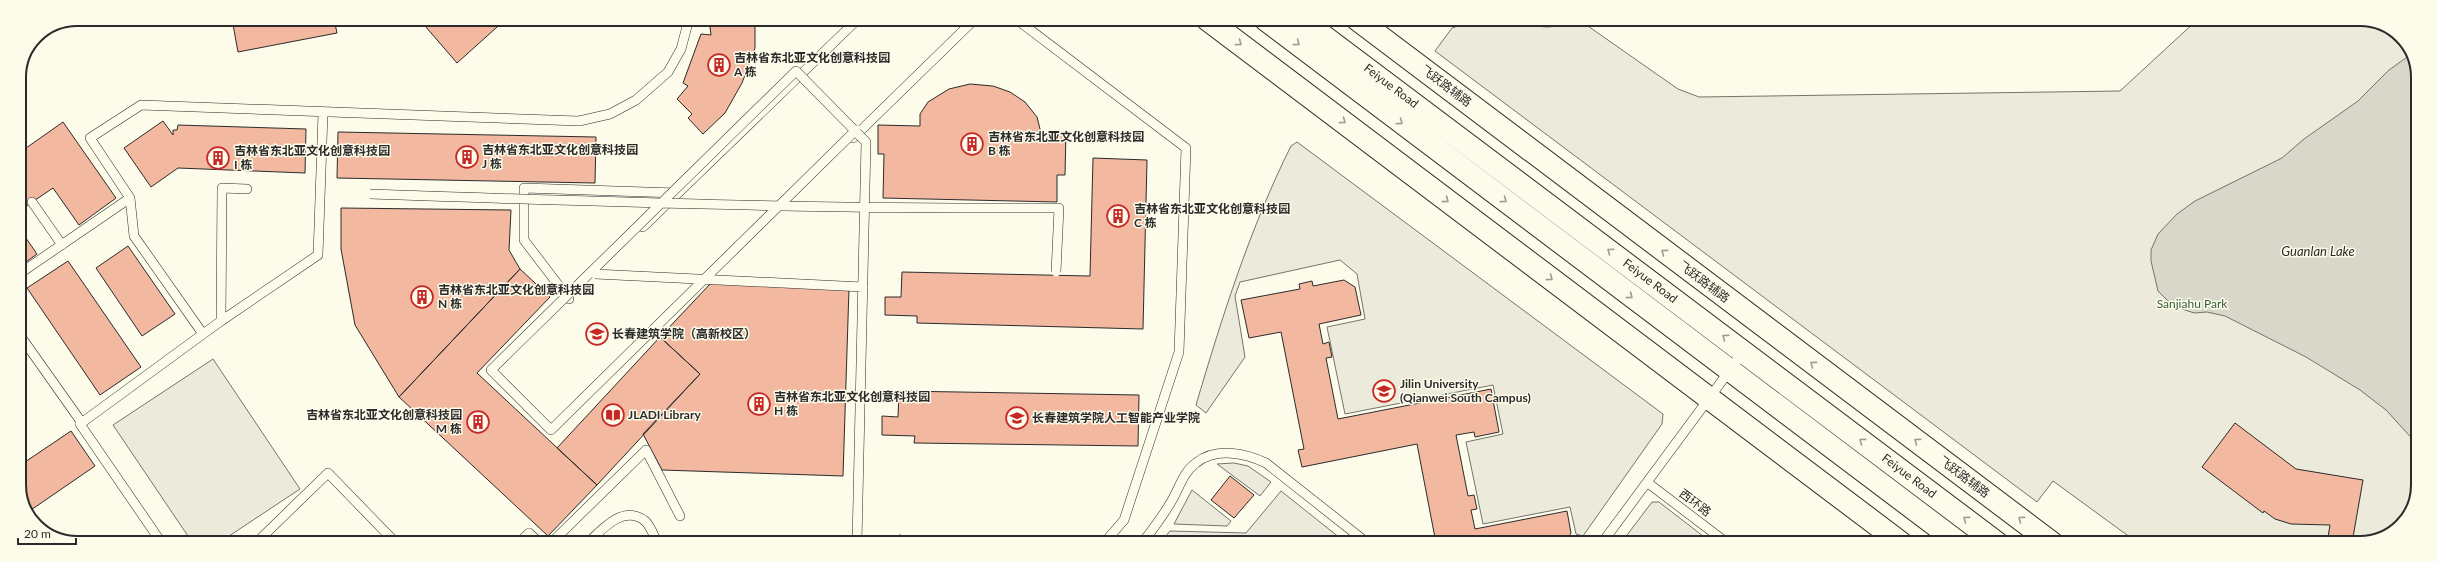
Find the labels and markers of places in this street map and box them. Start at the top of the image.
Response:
place label: 吉林省东北亚文化创意科技园 A 栋 [733,50,890,79]
building icon: 吉林省东北亚文化创意科技园 A 栋 [706,52,732,78]
place label: 吉林省东北亚文化创意科技园 B 栋 [988,129,1144,158]
building icon: 吉林省东北亚文化创意科技园 B 栋 [959,131,985,157]
place label: 吉林省东北亚文化创意科技园 J 栋 [482,142,638,171]
place label: 吉林省东北亚文化创意科技园 I 栋 [234,143,390,172]
building icon: 吉林省东北亚文化创意科技园 J 栋 [454,144,480,170]
building icon: 吉林省东北亚文化创意科技园 I 栋 [205,145,231,171]
place label: 吉林省东北亚文化创意科技园 C 栋 [1134,201,1290,230]
building icon: 吉林省东北亚文化创意科技园 C 栋 [1105,203,1131,229]
place label: 吉林省东北亚文化创意科技园 N 栋 [438,282,594,311]
building icon: 吉林省东北亚文化创意科技园 N 栋 [409,284,435,310]
school or university icon: 长春建筑学院（高新校区） [584,321,610,347]
place label: 长春建筑学院（高新校区） [612,326,756,341]
place label: Jilin University (Qianwei South Campus) [1400,376,1531,405]
school or university icon: Jilin University (Qianwei South Campus) [1371,378,1397,404]
place label: 吉林省东北亚文化创意科技园 H 栋 [774,389,930,418]
building icon: 吉林省东北亚文化创意科技园 H 栋 [746,391,772,417]
library icon: JLADI Library [600,402,626,428]
school or university icon: 长春建筑学院人工智能产业学院 [1004,405,1030,431]
place label: 吉林省东北亚文化创意科技园 M 栋 [306,407,462,436]
place label: JLADI Library [628,407,701,422]
building icon: 吉林省东北亚文化创意科技园 M 栋 [465,409,491,435]
place label: 长春建筑学院人工智能产业学院 [1032,410,1200,425]

